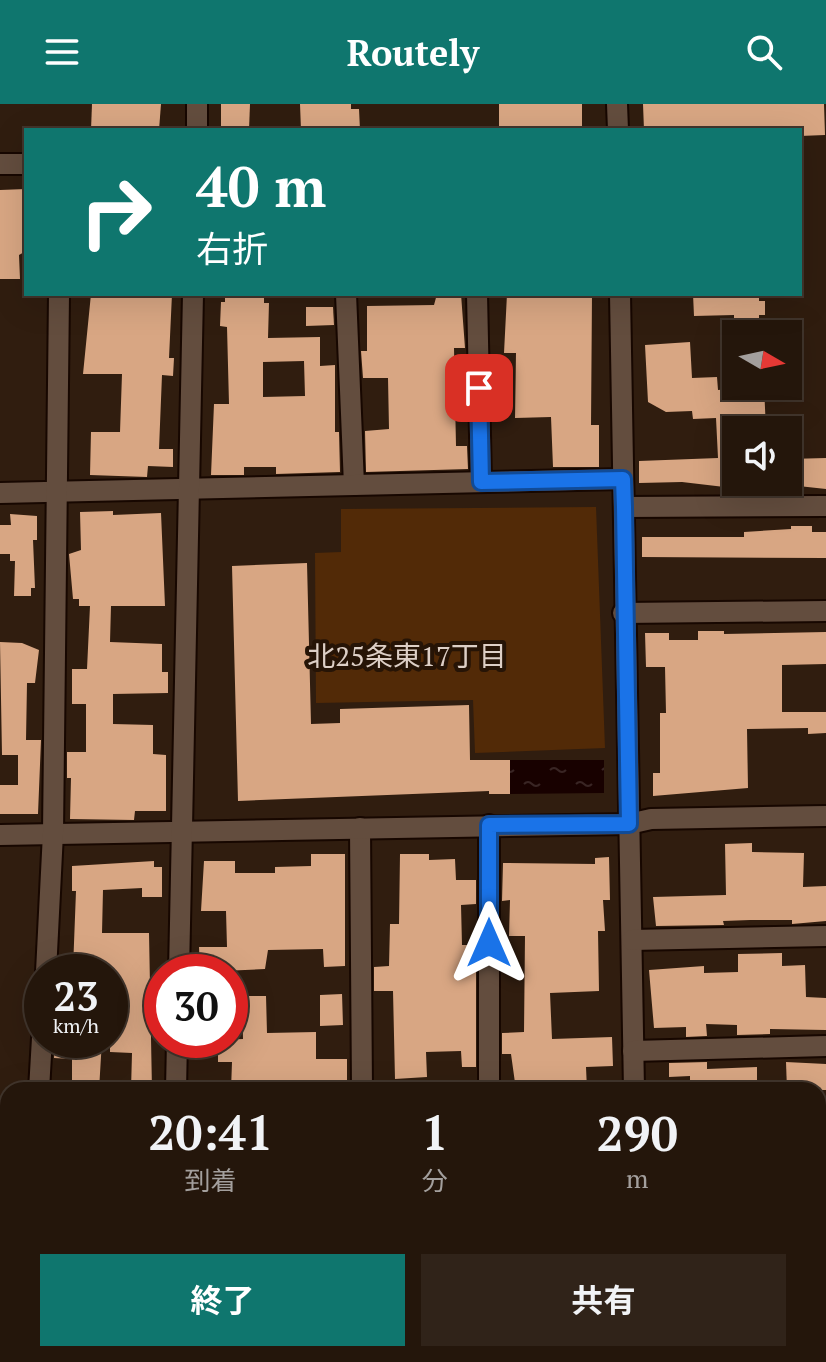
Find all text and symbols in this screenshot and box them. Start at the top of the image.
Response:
text: Routely [347,29,479,76]
icon: menu [40,30,84,74]
icon: search [742,30,786,74]
text: 40 m [196,149,326,223]
icon: right [64,160,168,264]
text: 右折 [196,225,268,272]
north arrow [722,320,802,400]
map controls [722,320,802,496]
pin [445,354,513,422]
icon: arrive [457,366,501,410]
button: sound [722,416,802,496]
district label: 北25条東17丁目 [307,637,507,674]
position arrow [447,901,531,985]
speed limit sign: 30 [144,954,248,1058]
text: 23 [53,969,99,1022]
text: km/h [53,1012,99,1039]
text: 20:41 [148,1100,273,1164]
text: 1 [421,1100,448,1164]
text: 290 [596,1101,678,1165]
text: m [626,1161,648,1195]
text: 到着 [185,1163,237,1197]
text: 分 [422,1163,448,1197]
button: 終了 [40,1254,405,1346]
button: 共有 [421,1254,786,1346]

